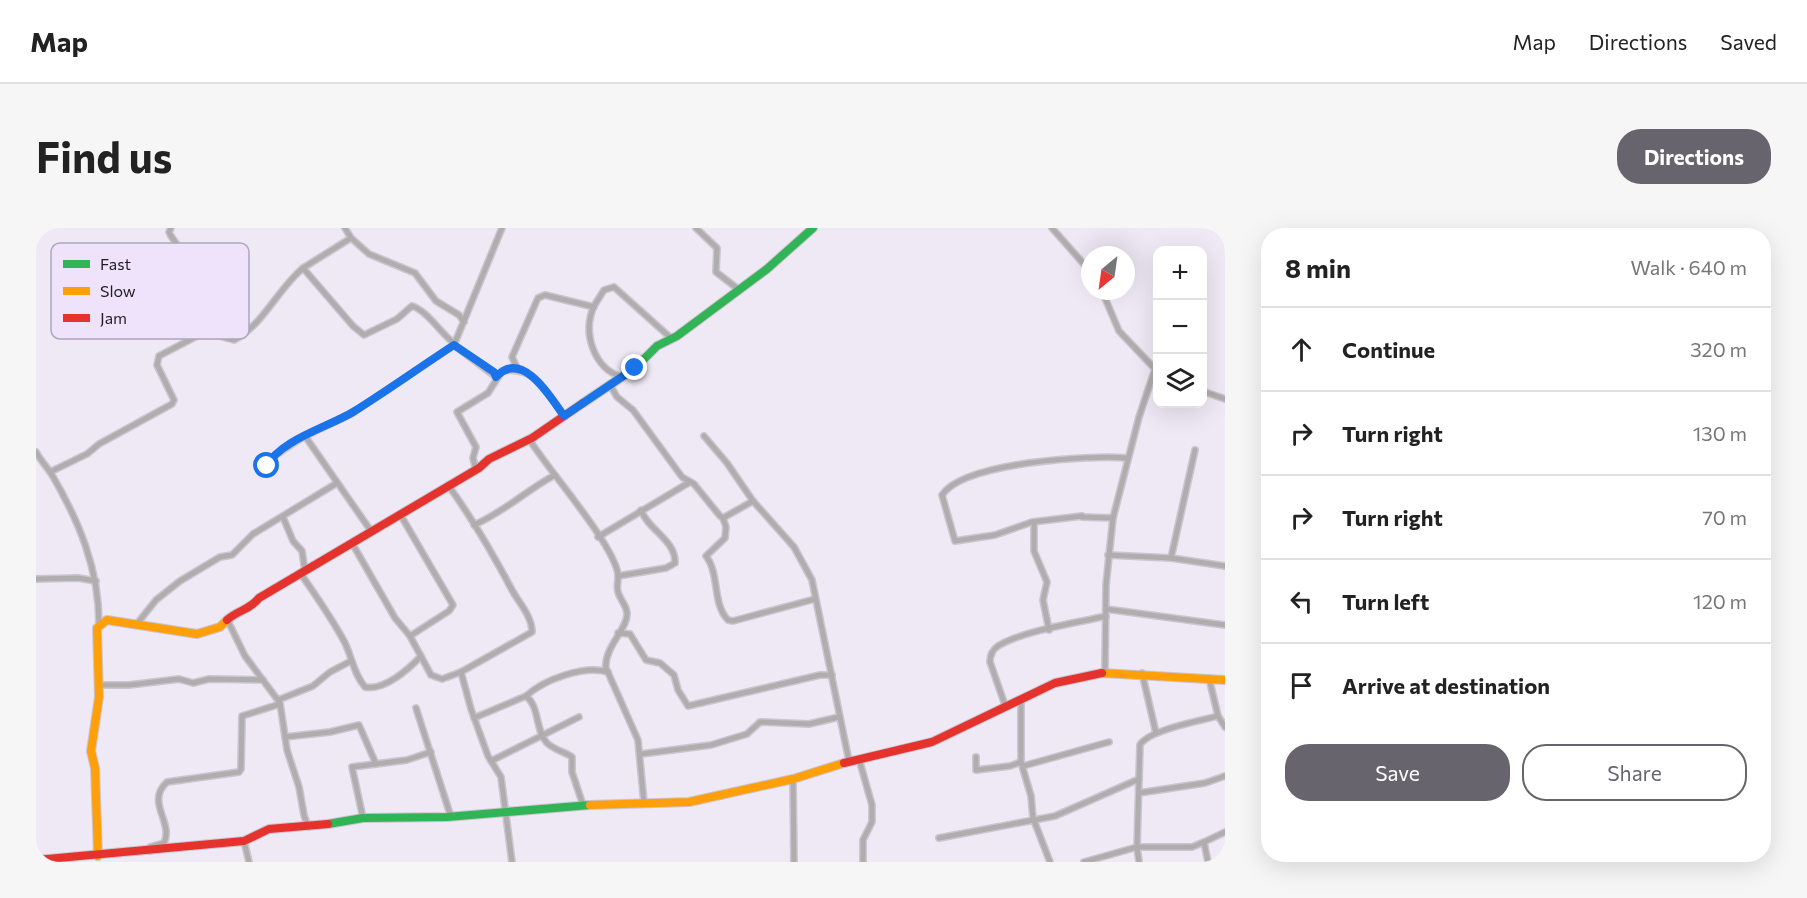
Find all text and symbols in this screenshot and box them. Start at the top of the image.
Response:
text: Map [30,24,88,58]
text: Map [1513,29,1556,54]
text: Directions [1589,29,1687,54]
text: Saved [1720,29,1777,54]
button: Directions [1617,129,1771,184]
text: Find us [36,130,172,182]
legend [51,243,249,339]
north arrow [1081,246,1135,300]
map controls [1153,246,1207,408]
button: + [1153,246,1207,300]
text: 8 min [1285,252,1351,283]
text: Fast [100,254,131,273]
text: Walk · 640 m [1630,255,1747,279]
text: Slow [100,281,136,300]
button: − [1153,300,1207,354]
text: Jam [100,308,127,327]
icon: ahead [1285,333,1318,366]
text: Continue [1342,336,1435,363]
text: 320 m [1690,337,1747,361]
route end [621,354,647,380]
button: layers [1153,354,1207,408]
icon: right [1285,417,1318,450]
text: Turn right [1342,420,1443,447]
text: 130 m [1693,421,1747,445]
route start [253,452,279,478]
icon: right [1285,501,1318,534]
text: Turn right [1342,504,1443,531]
text: 70 m [1702,505,1747,529]
icon: left [1285,585,1318,618]
text: Turn left [1342,588,1429,615]
text: 120 m [1693,589,1747,613]
icon: arrive [1285,669,1318,702]
text: Arrive at destination [1342,672,1550,699]
button: Save [1285,744,1510,801]
button: Share [1522,744,1747,801]

